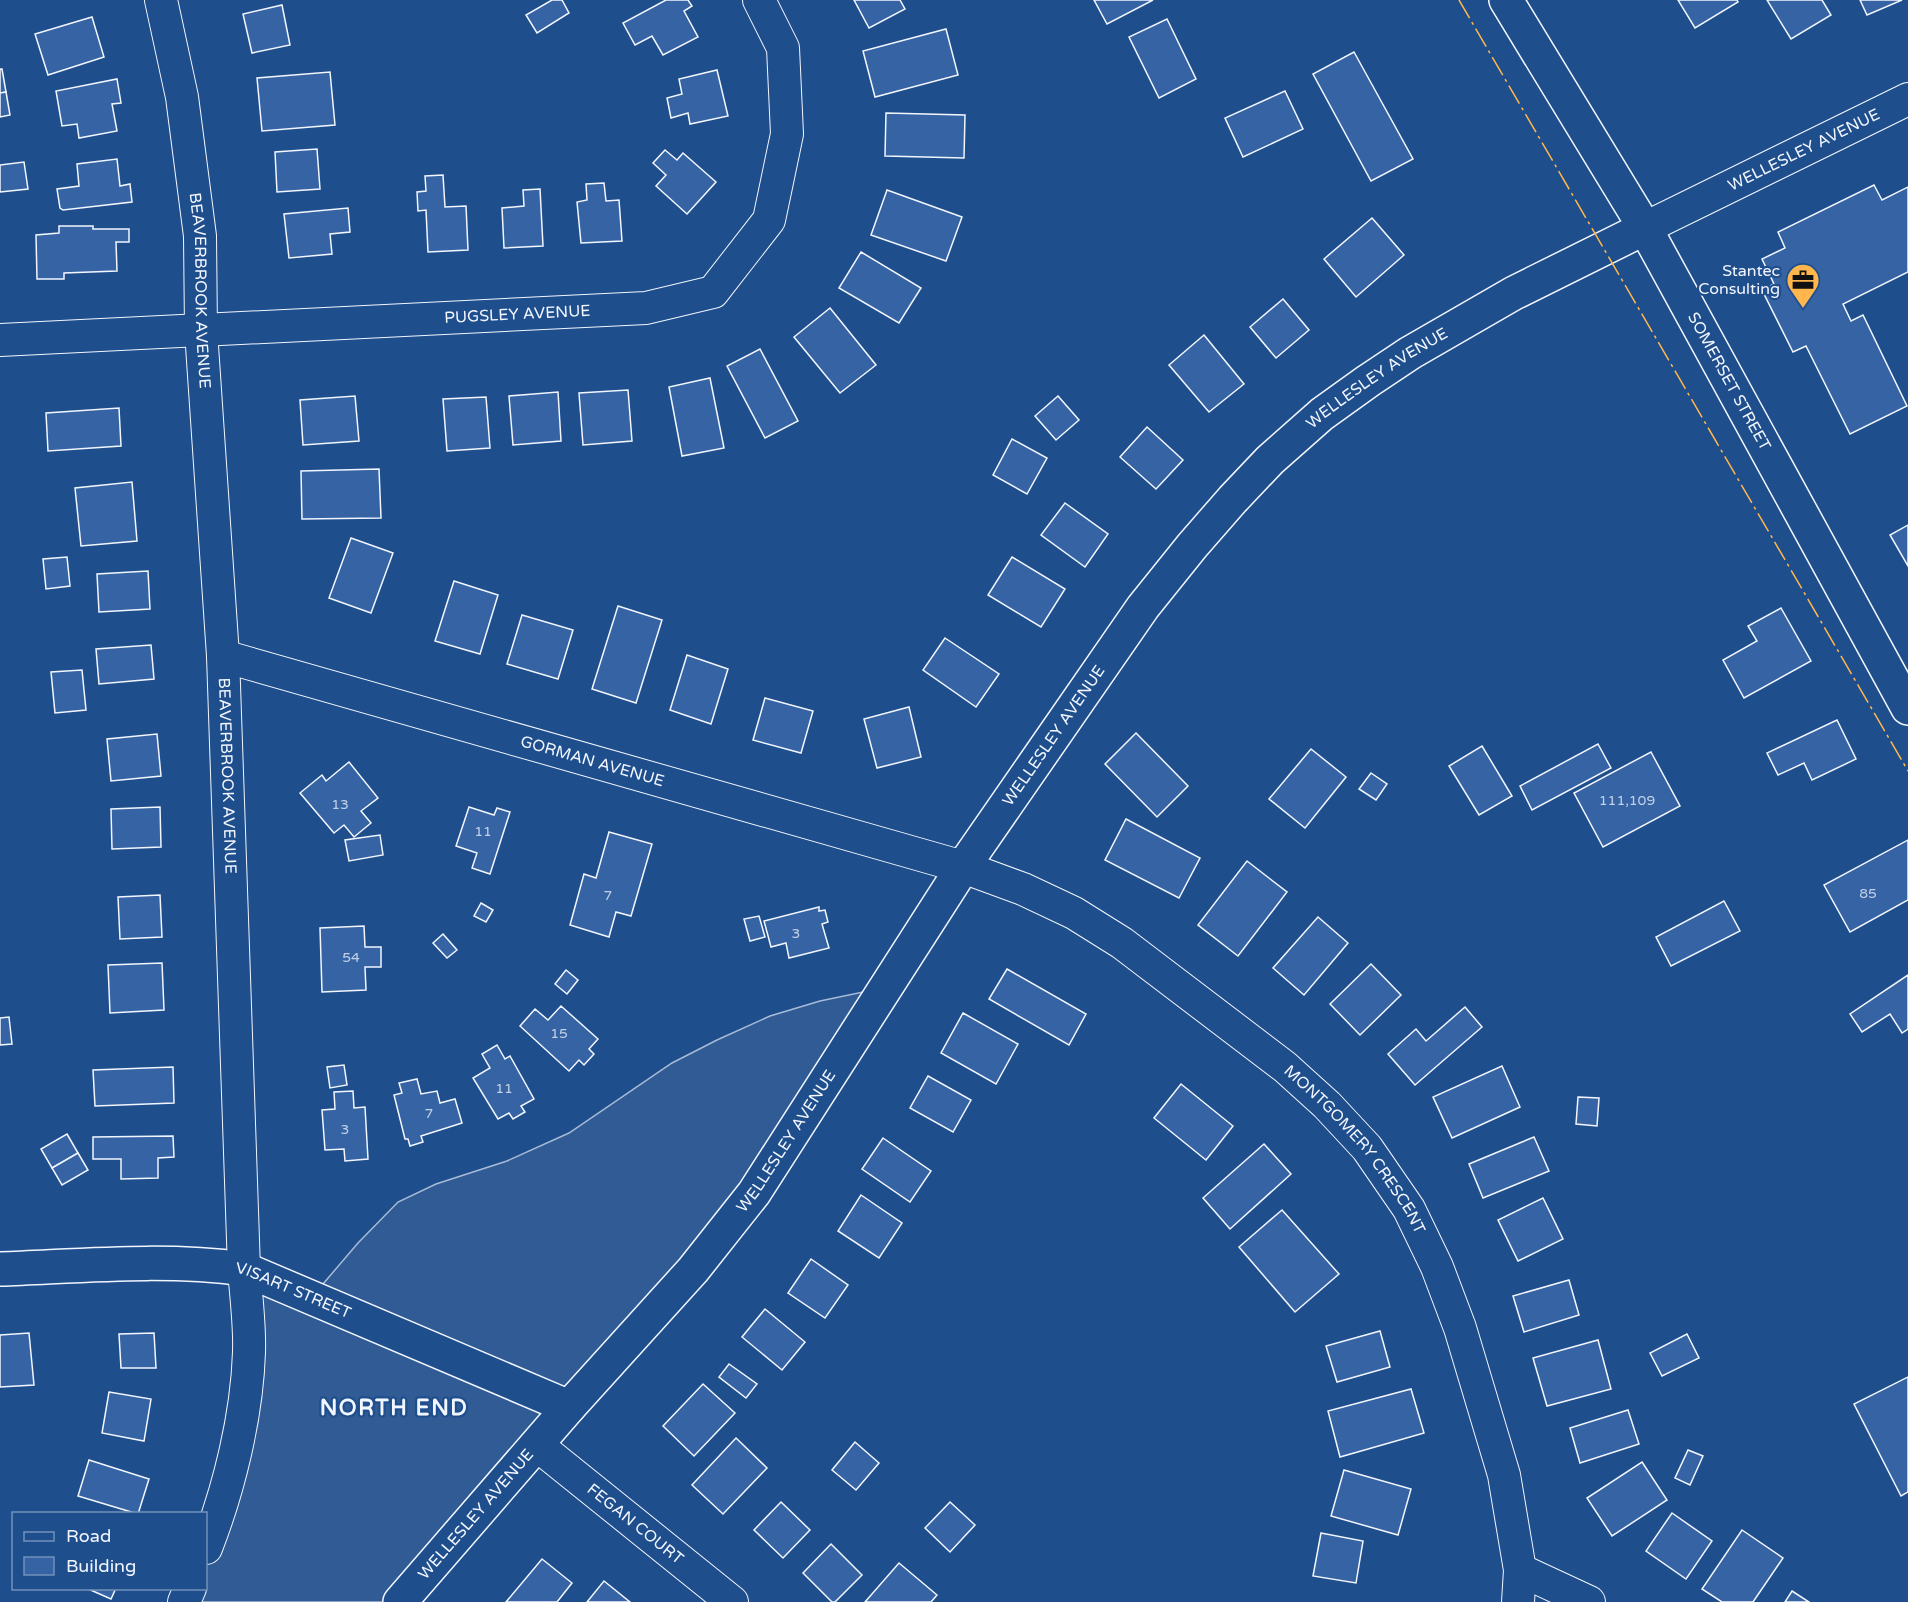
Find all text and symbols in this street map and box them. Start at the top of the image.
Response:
street label: WELLESLEY AVENUE [1725,104,1883,196]
street label: BEAVERBROOK AVENUE [184,191,215,389]
place label: Stantec Consulting [1698,261,1780,299]
office icon: Stantec Consulting [1785,262,1821,309]
street label: PUGSLEY AVENUE [444,301,591,328]
street label: SOMERSET STREET [1683,309,1775,454]
street label: WELLESLEY AVENUE [1302,323,1451,433]
street label: WELLESLEY AVENUE [998,662,1110,810]
street label: BEAVERBROOK AVENUE [214,677,240,874]
street label: GORMAN AVENUE [518,731,667,791]
house number: 111,109 [1599,792,1655,809]
house number: 13 [331,796,349,813]
house number: 11 [474,823,492,840]
house number: 85 [1859,885,1877,902]
house number: 7 [604,887,612,904]
house number: 3 [792,925,800,942]
house number: 54 [342,949,360,966]
house number: 15 [550,1025,568,1042]
street label: MONTGOMERY CRESCENT [1280,1061,1430,1237]
street label: WELLESLEY AVENUE [732,1066,840,1217]
house number: 11 [495,1080,513,1097]
house number: 7 [425,1105,433,1122]
house number: 3 [341,1121,349,1138]
street label: VISART STREET [235,1258,354,1323]
district label: NORTH END [320,1395,468,1421]
street label: WELLESLEY AVENUE [414,1445,538,1584]
street label: FEGAN COURT [583,1479,688,1569]
legend [12,1512,207,1590]
text: Road [66,1525,111,1547]
text: Building [66,1555,136,1577]

